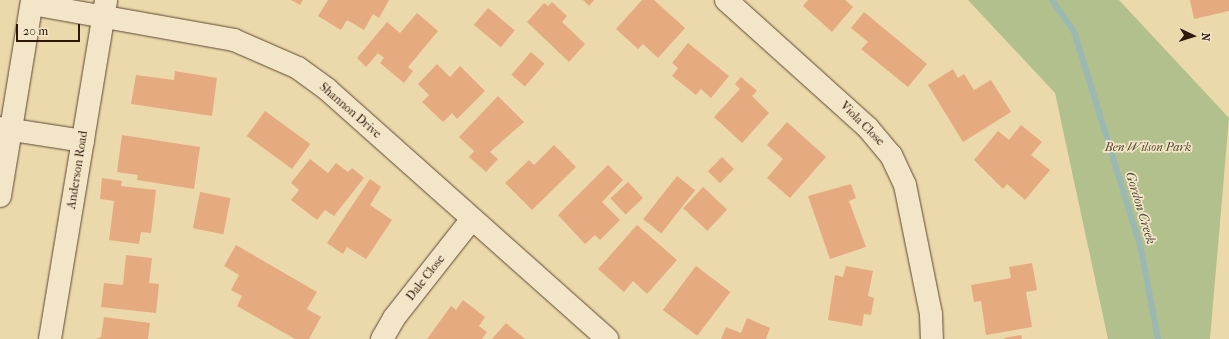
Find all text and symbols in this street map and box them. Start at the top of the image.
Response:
scale bar [18,16,82,42]
north arrow [1173,16,1213,56]
text: 20 m [23,24,48,38]
text: N [1199,32,1212,41]
street label: Shannon Drive [316,80,384,142]
street label: Viola Close [837,99,887,149]
street label: Anderson Road [65,130,91,210]
park label: Ben Wilson Park [1105,141,1191,155]
water label: Gordon Creek [1122,170,1158,246]
street label: Dale Close [404,252,448,304]

